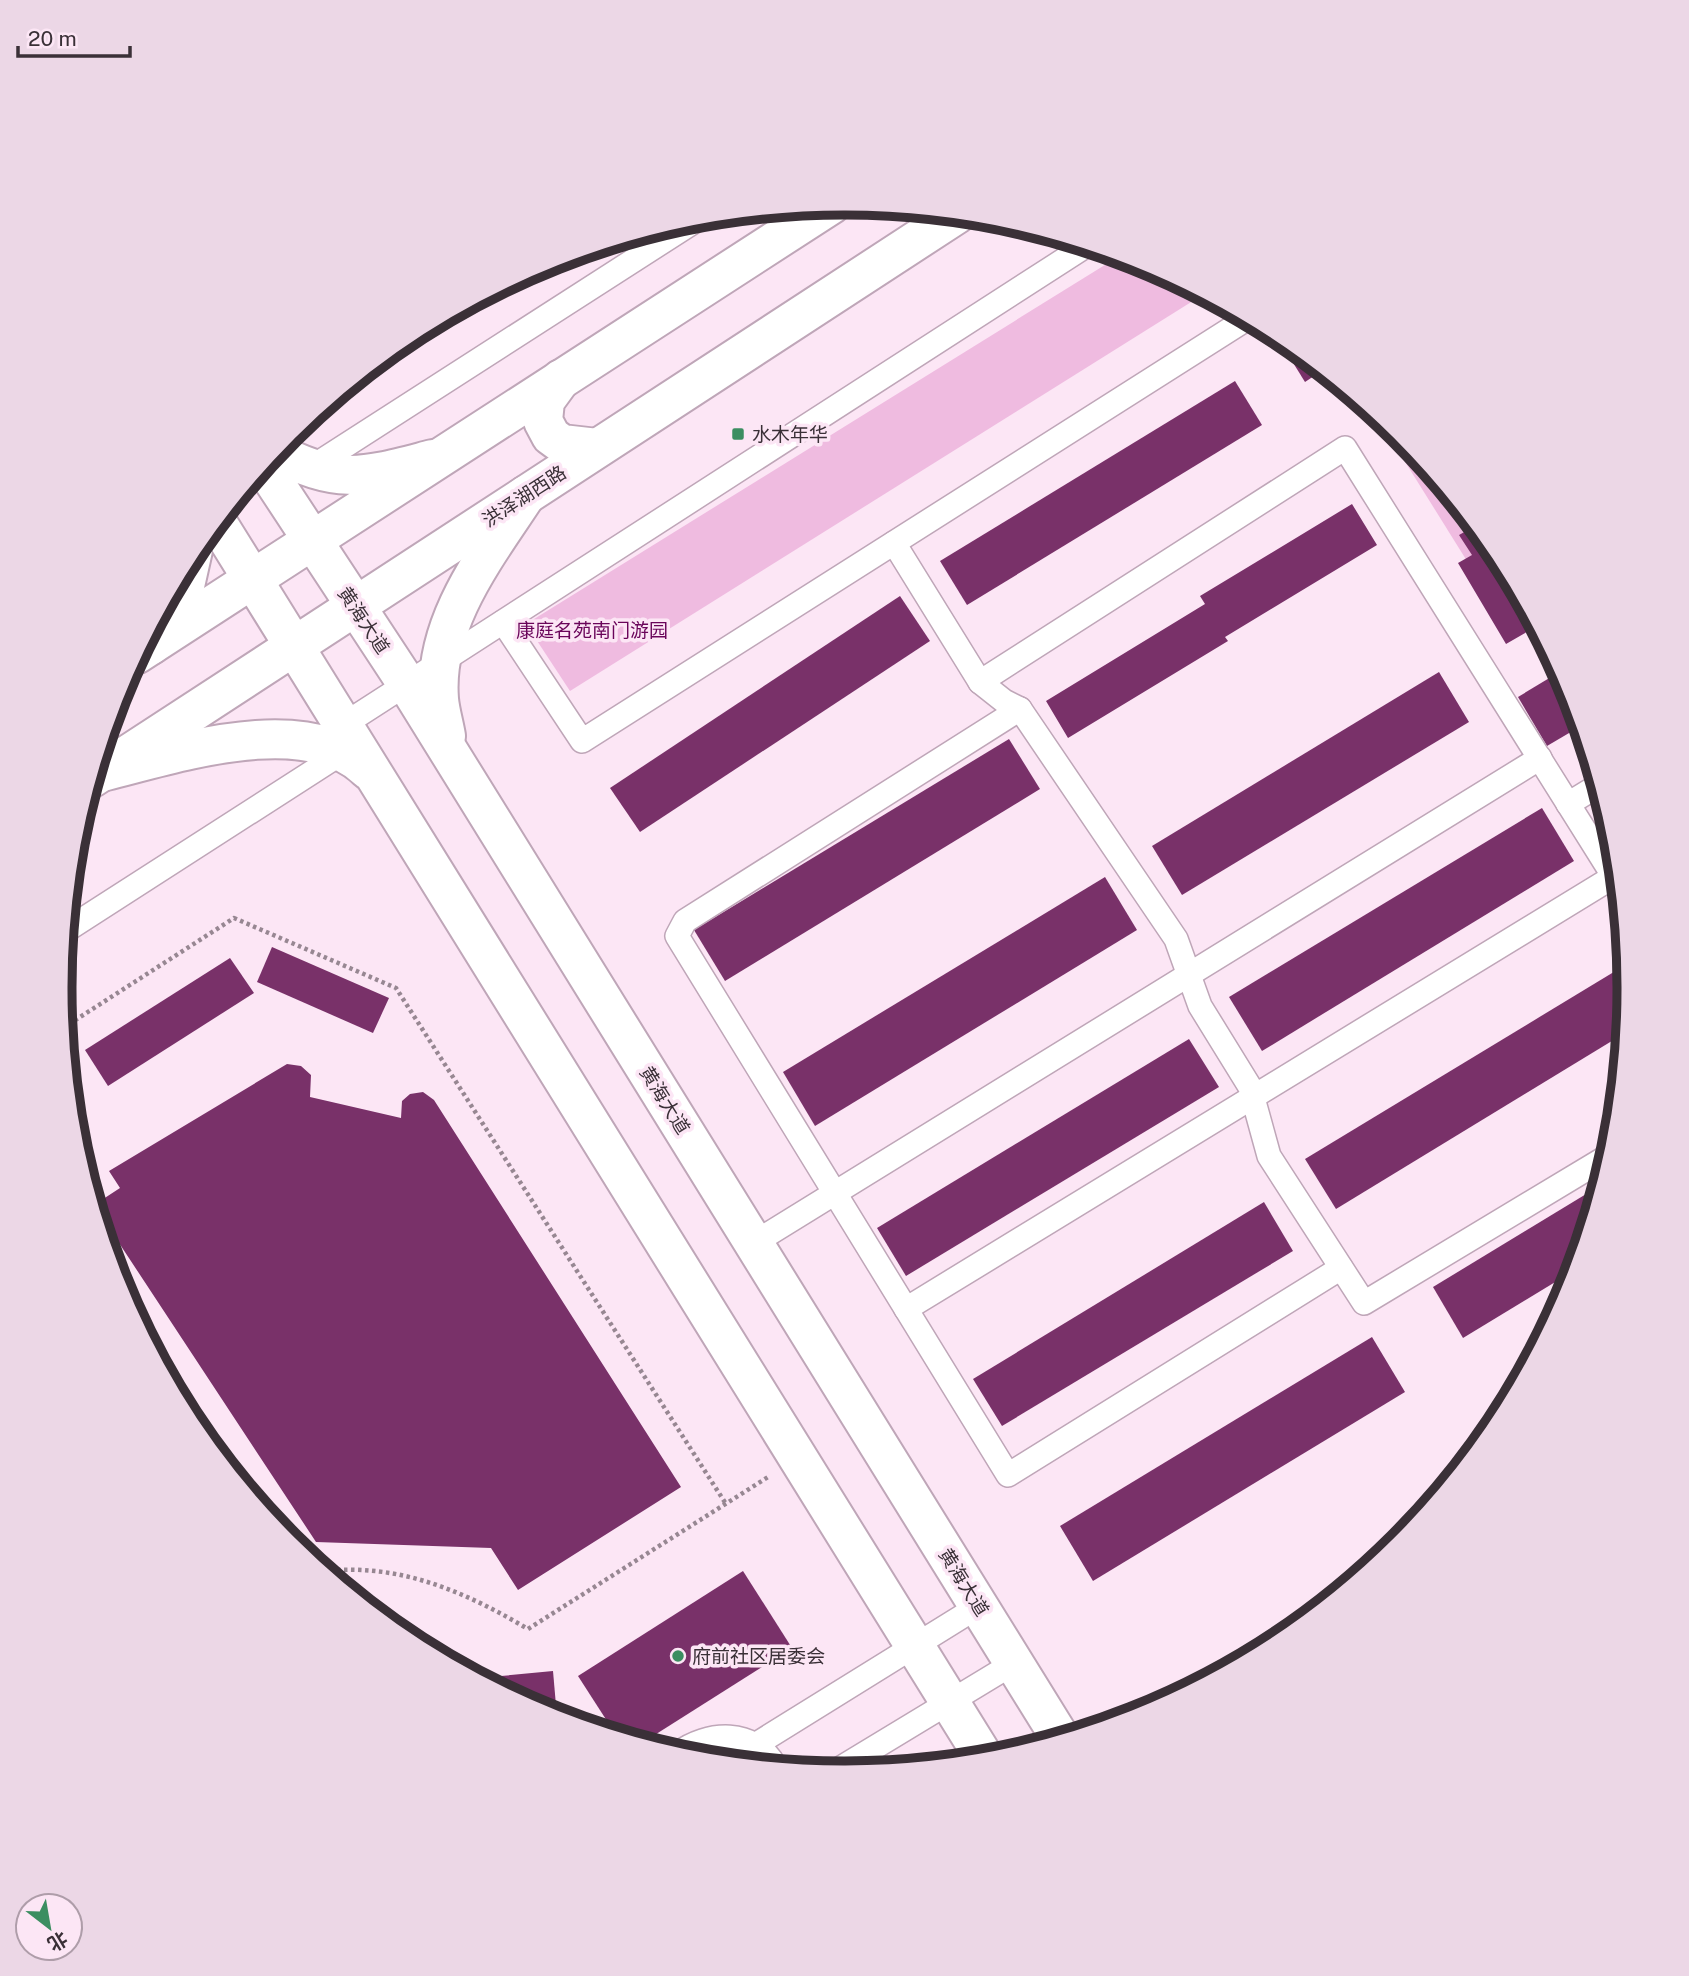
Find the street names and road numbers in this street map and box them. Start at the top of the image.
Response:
street label: 洪泽湖西路 [478,461,570,531]
street label: 黄海大道 [334,582,394,658]
street label: 黄海大道 [636,1062,694,1138]
street label: 黄海大道 [935,1544,993,1620]

